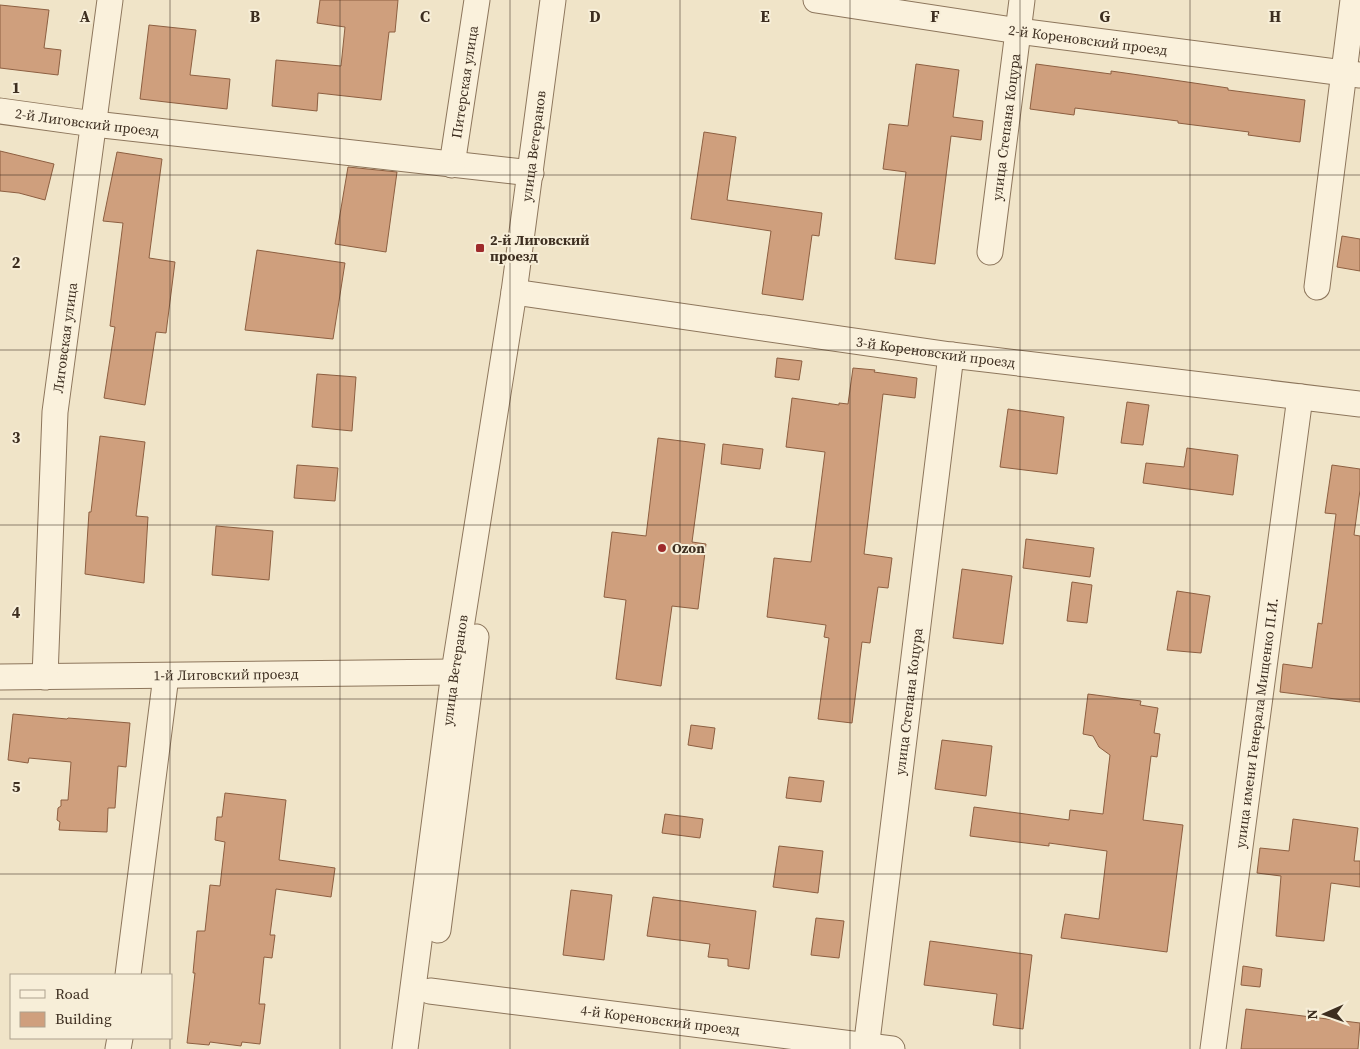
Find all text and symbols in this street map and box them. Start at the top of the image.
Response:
text: A [80,5,91,27]
text: B [250,5,261,27]
text: C [420,5,430,27]
text: D [589,5,601,27]
text: E [760,5,770,27]
text: F [930,5,940,27]
text: G [1100,5,1111,27]
text: H [1269,5,1281,27]
street label: 2-й Кореновский проезд [1007,20,1169,60]
street label: Питерская улица [446,23,483,140]
street label: улица Степана Коцура [987,51,1025,202]
text: 1 [12,76,20,98]
street label: улица Ветеранов [516,89,551,203]
street label: 2-й Лиговский проезд [14,103,160,141]
place label: 2-й Лиговский проезд [490,230,589,266]
marker: 2-й Лиговский проезд [474,242,486,254]
text: 2 [12,251,21,273]
street label: Лиговская улица [48,280,82,394]
street label: 3-й Кореновский проезд [855,331,1016,373]
text: 3 [12,426,21,448]
place label: Ozon [672,538,705,558]
marker: Ozon [656,542,668,554]
street label: улица имени Генерала Мищенко П.И. [1230,596,1283,849]
text: 4 [12,601,21,623]
street label: улица Ветеранов [437,613,473,727]
street label: улица Степана Коцура [890,626,928,776]
street label: 1-й Лиговский проезд [153,664,299,685]
text: 5 [12,775,21,797]
legend [10,974,172,1039]
text: Road [55,983,89,1004]
north arrow [1300,989,1350,1039]
street label: 4-й Кореновский проезд [579,1000,741,1040]
text: Building [55,1008,112,1029]
text: N [1302,1009,1322,1020]

